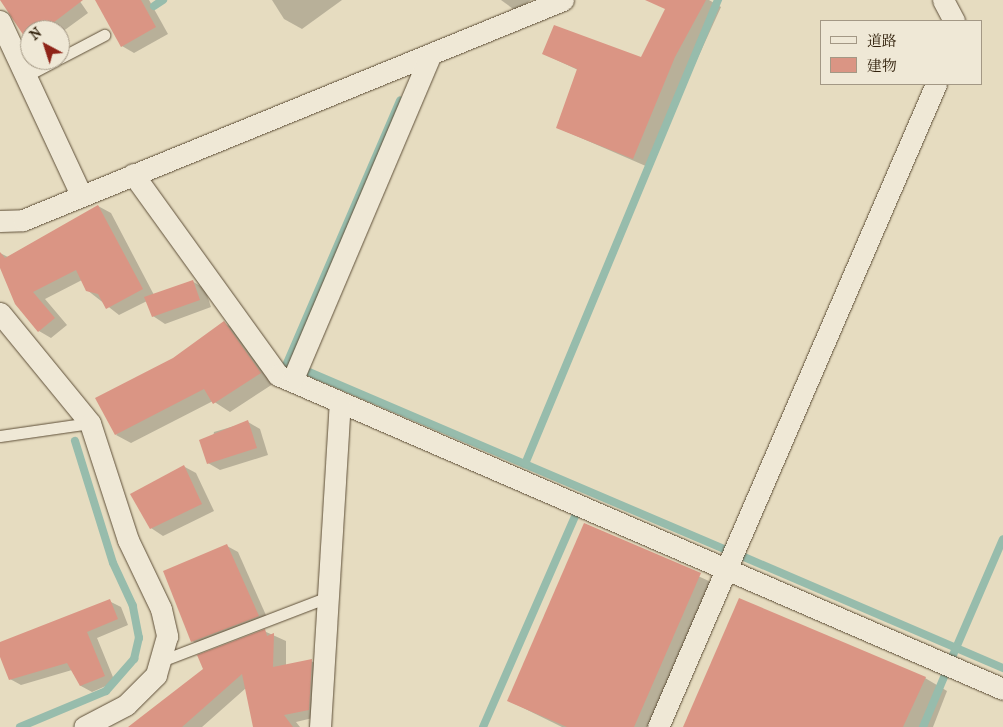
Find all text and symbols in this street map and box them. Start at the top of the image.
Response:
north arrow [20,20,70,70]
legend [820,20,983,85]
text: N [26,24,45,44]
text: 道路 [867,32,897,50]
text: 建物 [867,57,897,75]

